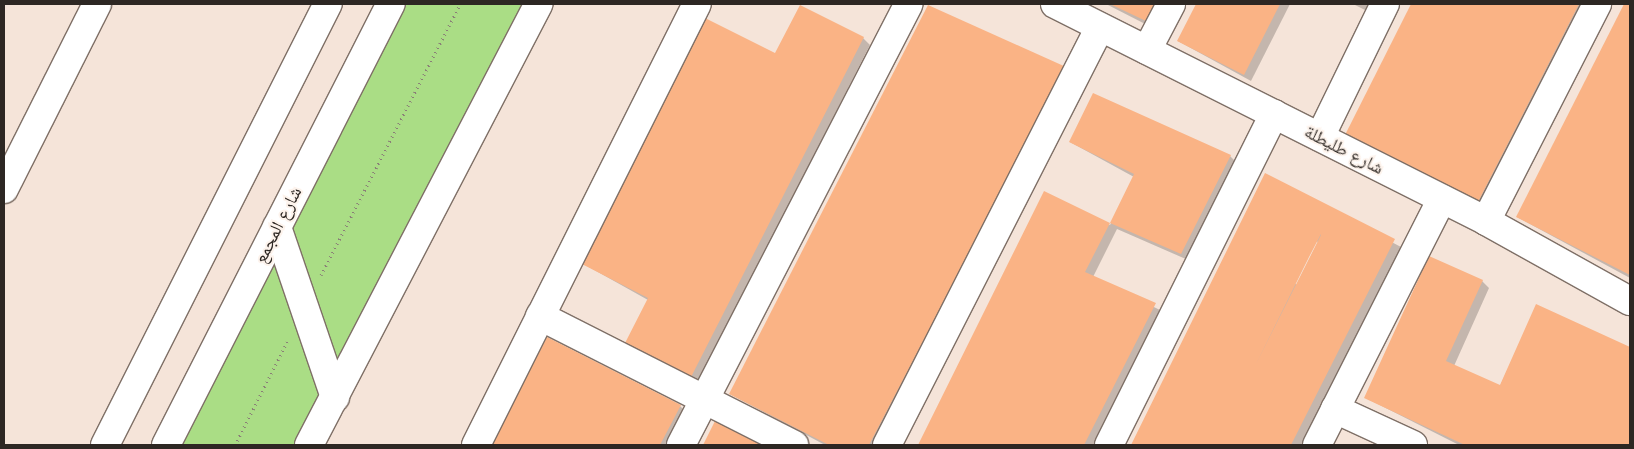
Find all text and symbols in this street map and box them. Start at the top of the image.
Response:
street label: شارع طليطلة [1301,121,1387,179]
street label: شارع المجمع [250,183,306,267]

